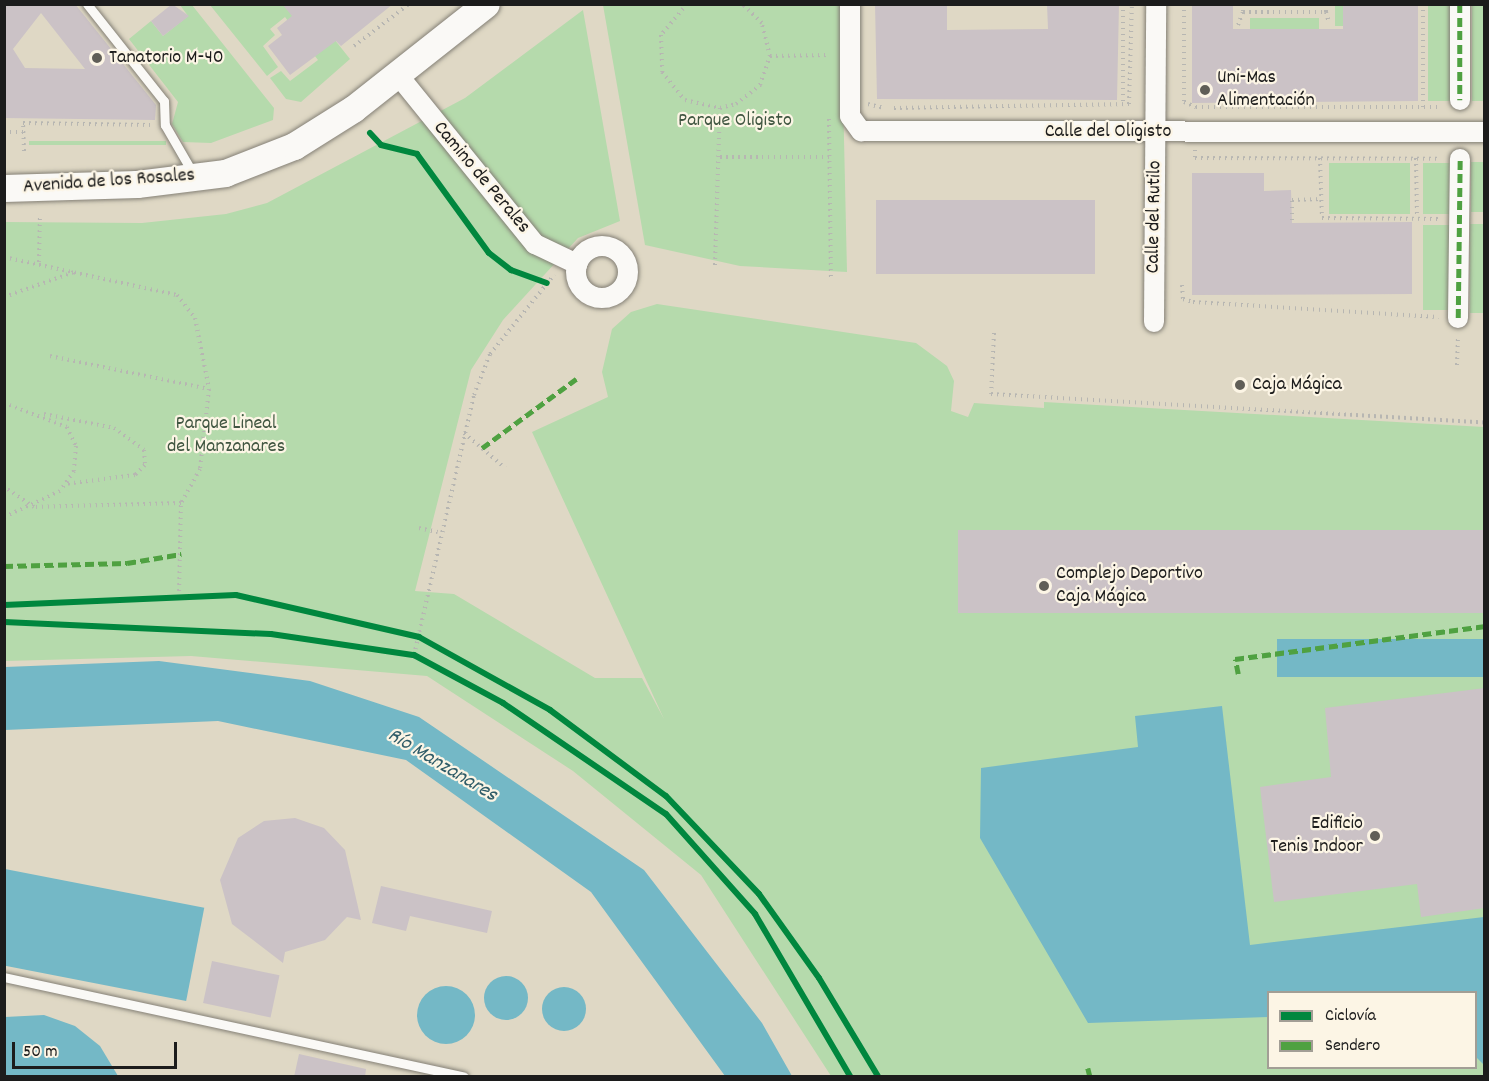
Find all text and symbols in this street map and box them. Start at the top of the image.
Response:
place label: Tanatorio M-40 [109,46,224,70]
marker: Tanatorio M-40 [90,51,104,65]
place label: Uni-Mas Alimentación [1217,66,1315,113]
marker: Uni-Mas Alimentación [1198,83,1212,97]
park label: Parque Oligisto [678,109,792,133]
street label: Camino de Perales [427,117,535,239]
street label: Calle del Oligisto [1045,120,1171,144]
street label: Calle del Rutilo [1142,160,1168,274]
street label: Avenida de los Rosales [22,164,196,200]
place label: Caja Mágica [1252,373,1342,397]
marker: Caja Mágica [1233,378,1247,392]
park label: Parque Lineal del Manzanares [167,412,285,459]
place label: Complejo Deportivo Caja Mágica [1056,562,1203,609]
marker: Complejo Deportivo Caja Mágica [1037,579,1051,593]
water label: Río Manzanares [383,723,501,809]
place label: Edificio Tenis Indoor [1270,813,1363,860]
marker: Edificio Tenis Indoor [1368,829,1382,843]
legend [1267,991,1477,1069]
text: Ciclovía [1325,1004,1376,1029]
scale bar [15,1030,180,1068]
text: Sendero [1325,1034,1380,1059]
text: 50 m [23,1040,58,1065]

